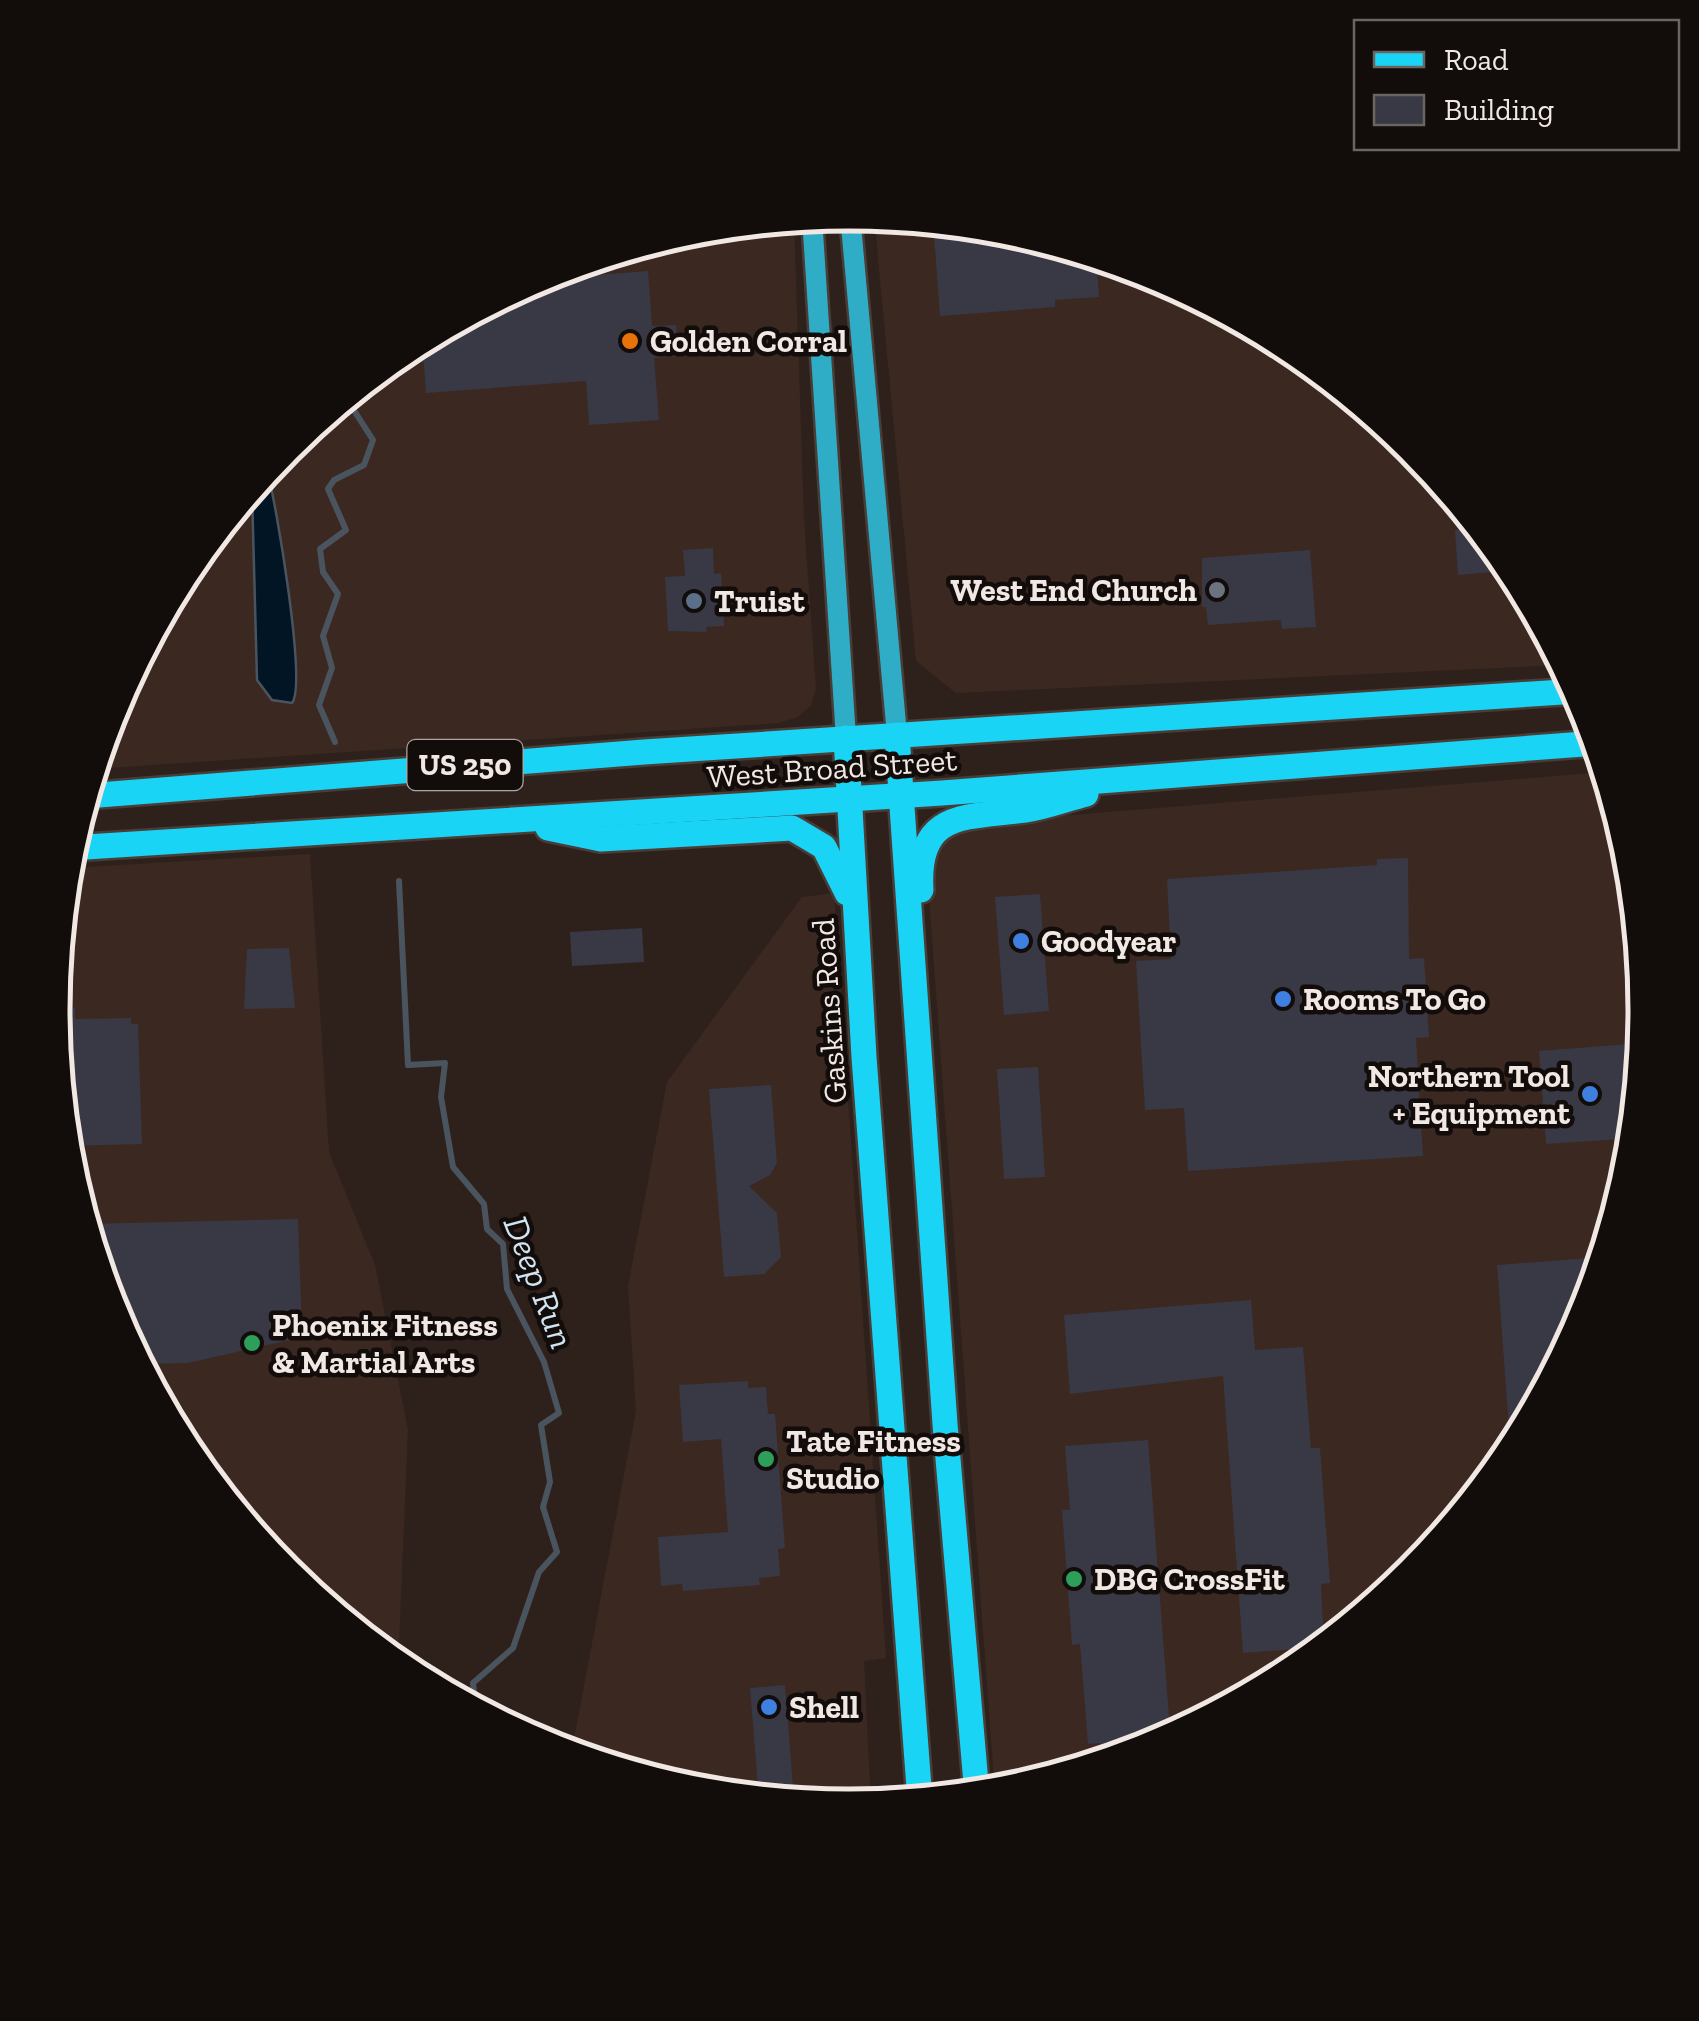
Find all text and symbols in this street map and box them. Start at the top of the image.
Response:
legend [1354,20,1679,150]
text: Road [1444,42,1509,78]
text: Building [1444,92,1554,128]
place label: Golden Corral [650,322,847,360]
marker: Golden Corral [619,330,641,352]
place label: West End Church [951,571,1197,609]
marker: West End Church [1206,579,1228,601]
place label: Truist [714,582,805,620]
marker: Truist [683,590,705,612]
road number: US 250 [408,740,522,790]
street label: West Broad Street [706,740,958,796]
street label: Gaskins Road [804,917,854,1105]
place label: Goodyear [1041,922,1176,960]
marker: Goodyear [1010,930,1032,952]
place label: Rooms To Go [1303,980,1486,1018]
marker: Rooms To Go [1272,988,1294,1010]
place label: Northern Tool + Equipment [1368,1057,1570,1132]
marker: Northern Tool + Equipment [1579,1083,1601,1105]
water label: Deep Run [495,1210,583,1354]
place label: Phoenix Fitness & Martial Arts [272,1306,498,1381]
marker: Phoenix Fitness & Martial Arts [241,1332,263,1354]
place label: Tate Fitness Studio [786,1422,961,1497]
marker: Tate Fitness Studio [755,1448,777,1470]
place label: DBG CrossFit [1094,1560,1285,1598]
marker: DBG CrossFit [1063,1568,1085,1590]
place label: Shell [789,1688,859,1726]
marker: Shell [758,1696,780,1718]

